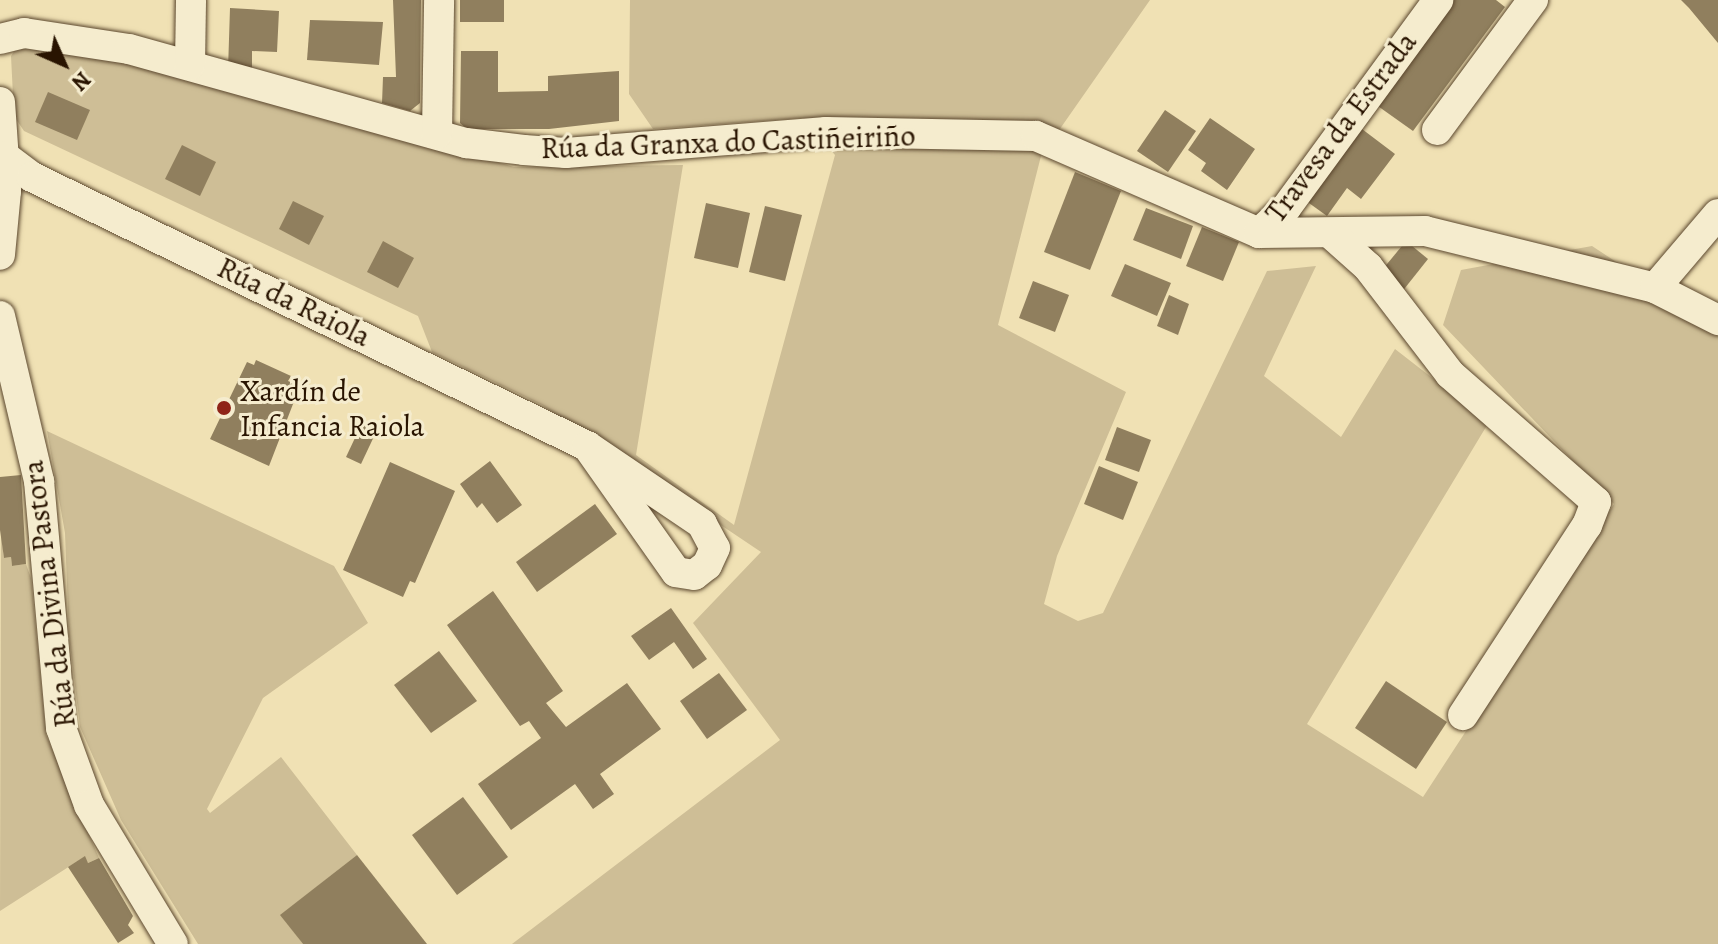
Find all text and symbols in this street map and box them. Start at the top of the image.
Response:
north arrow [24,24,104,104]
street label: Travesa da Estrada [1258,25,1424,229]
text: N [65,65,97,97]
street label: Rúa da Granxa do Castiñeiriño [540,117,916,167]
street label: Rúa da Raiola [212,249,376,355]
place label: Xardín de Infancia Raiola [240,373,424,444]
marker: Xardín de Infancia Raiola [215,399,233,417]
street label: Rúa da Divina Pastora [15,458,83,730]

